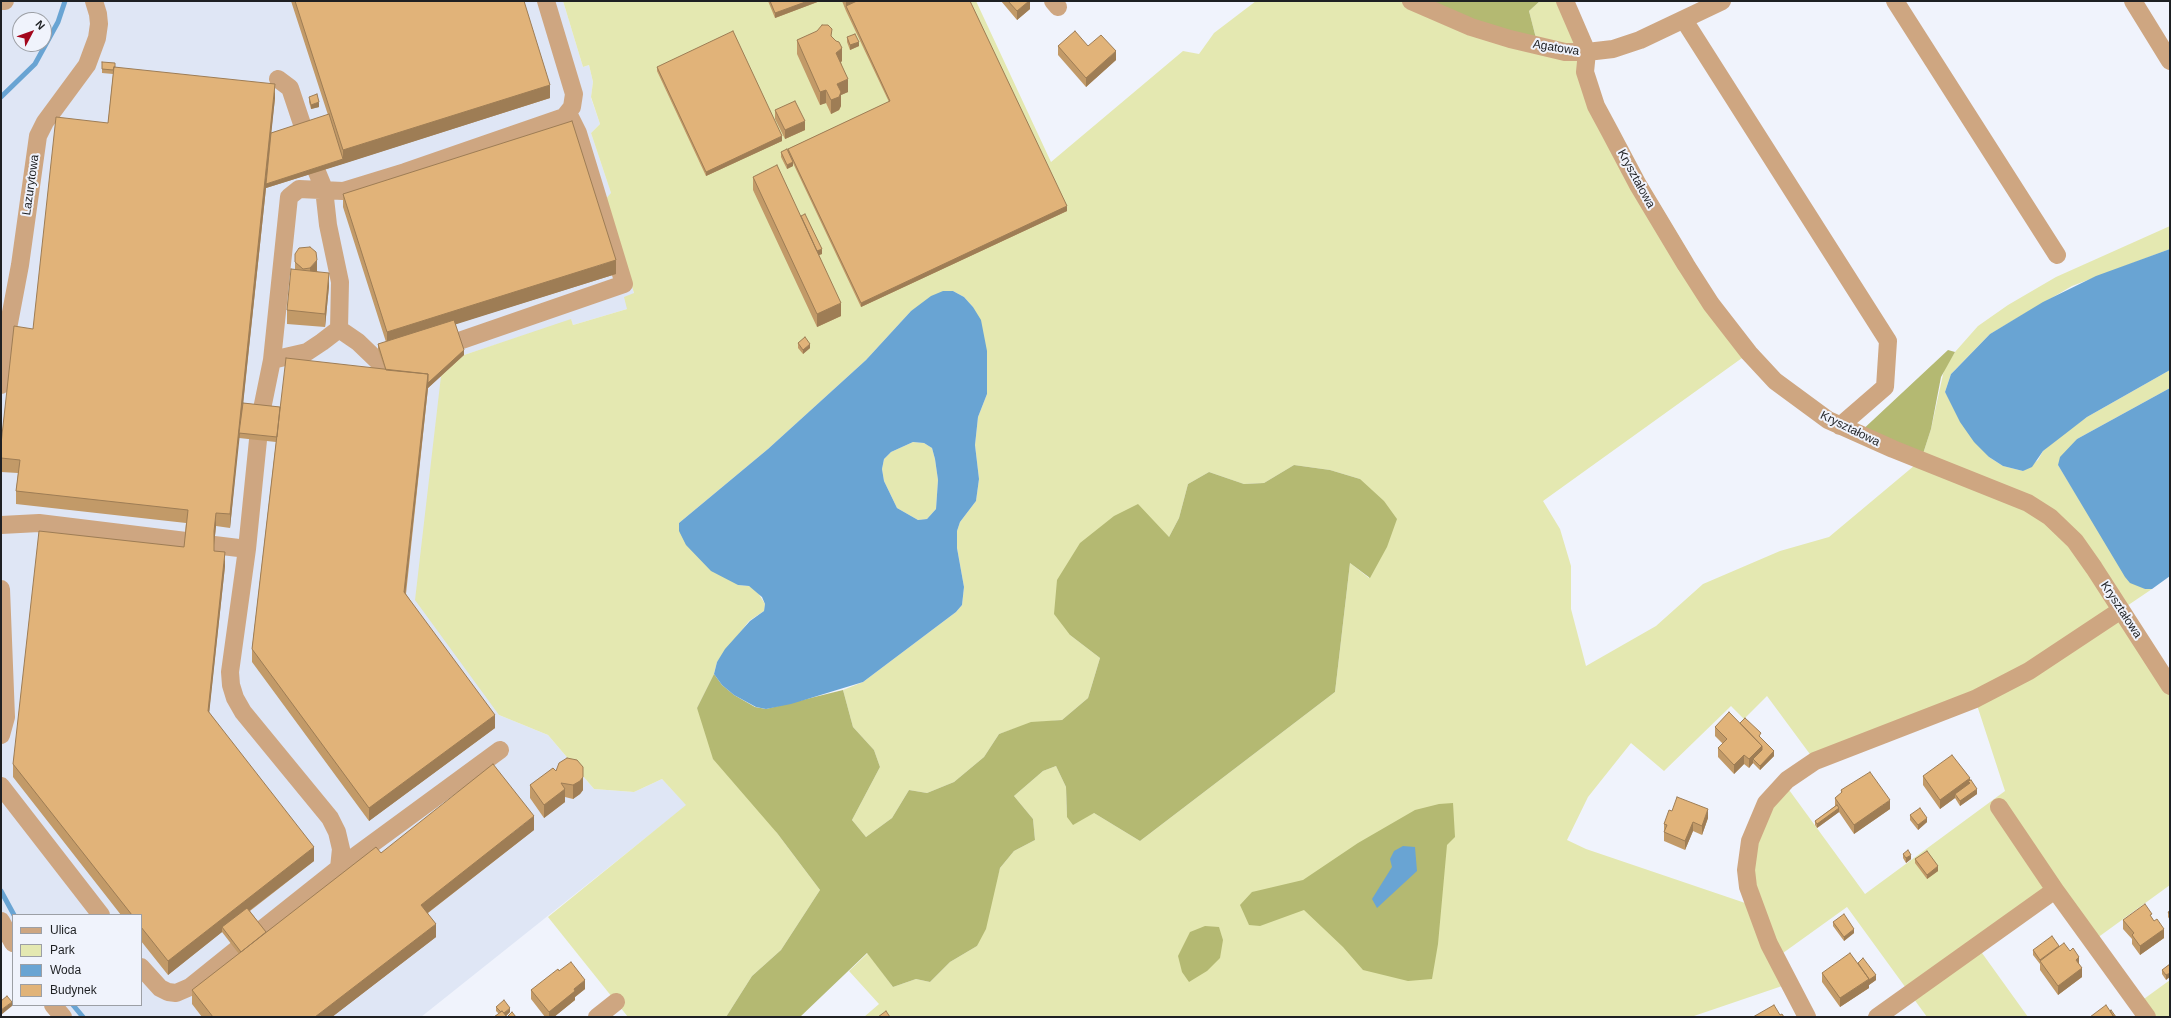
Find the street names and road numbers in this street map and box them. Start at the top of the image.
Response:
street label: Agatowa [1532,37,1580,59]
street label: Kryształowa [1614,147,1658,211]
street label: Lazurytowa [20,154,42,216]
street label: Kryształowa [1818,408,1882,450]
street label: Kryształowa [2097,579,2145,641]

